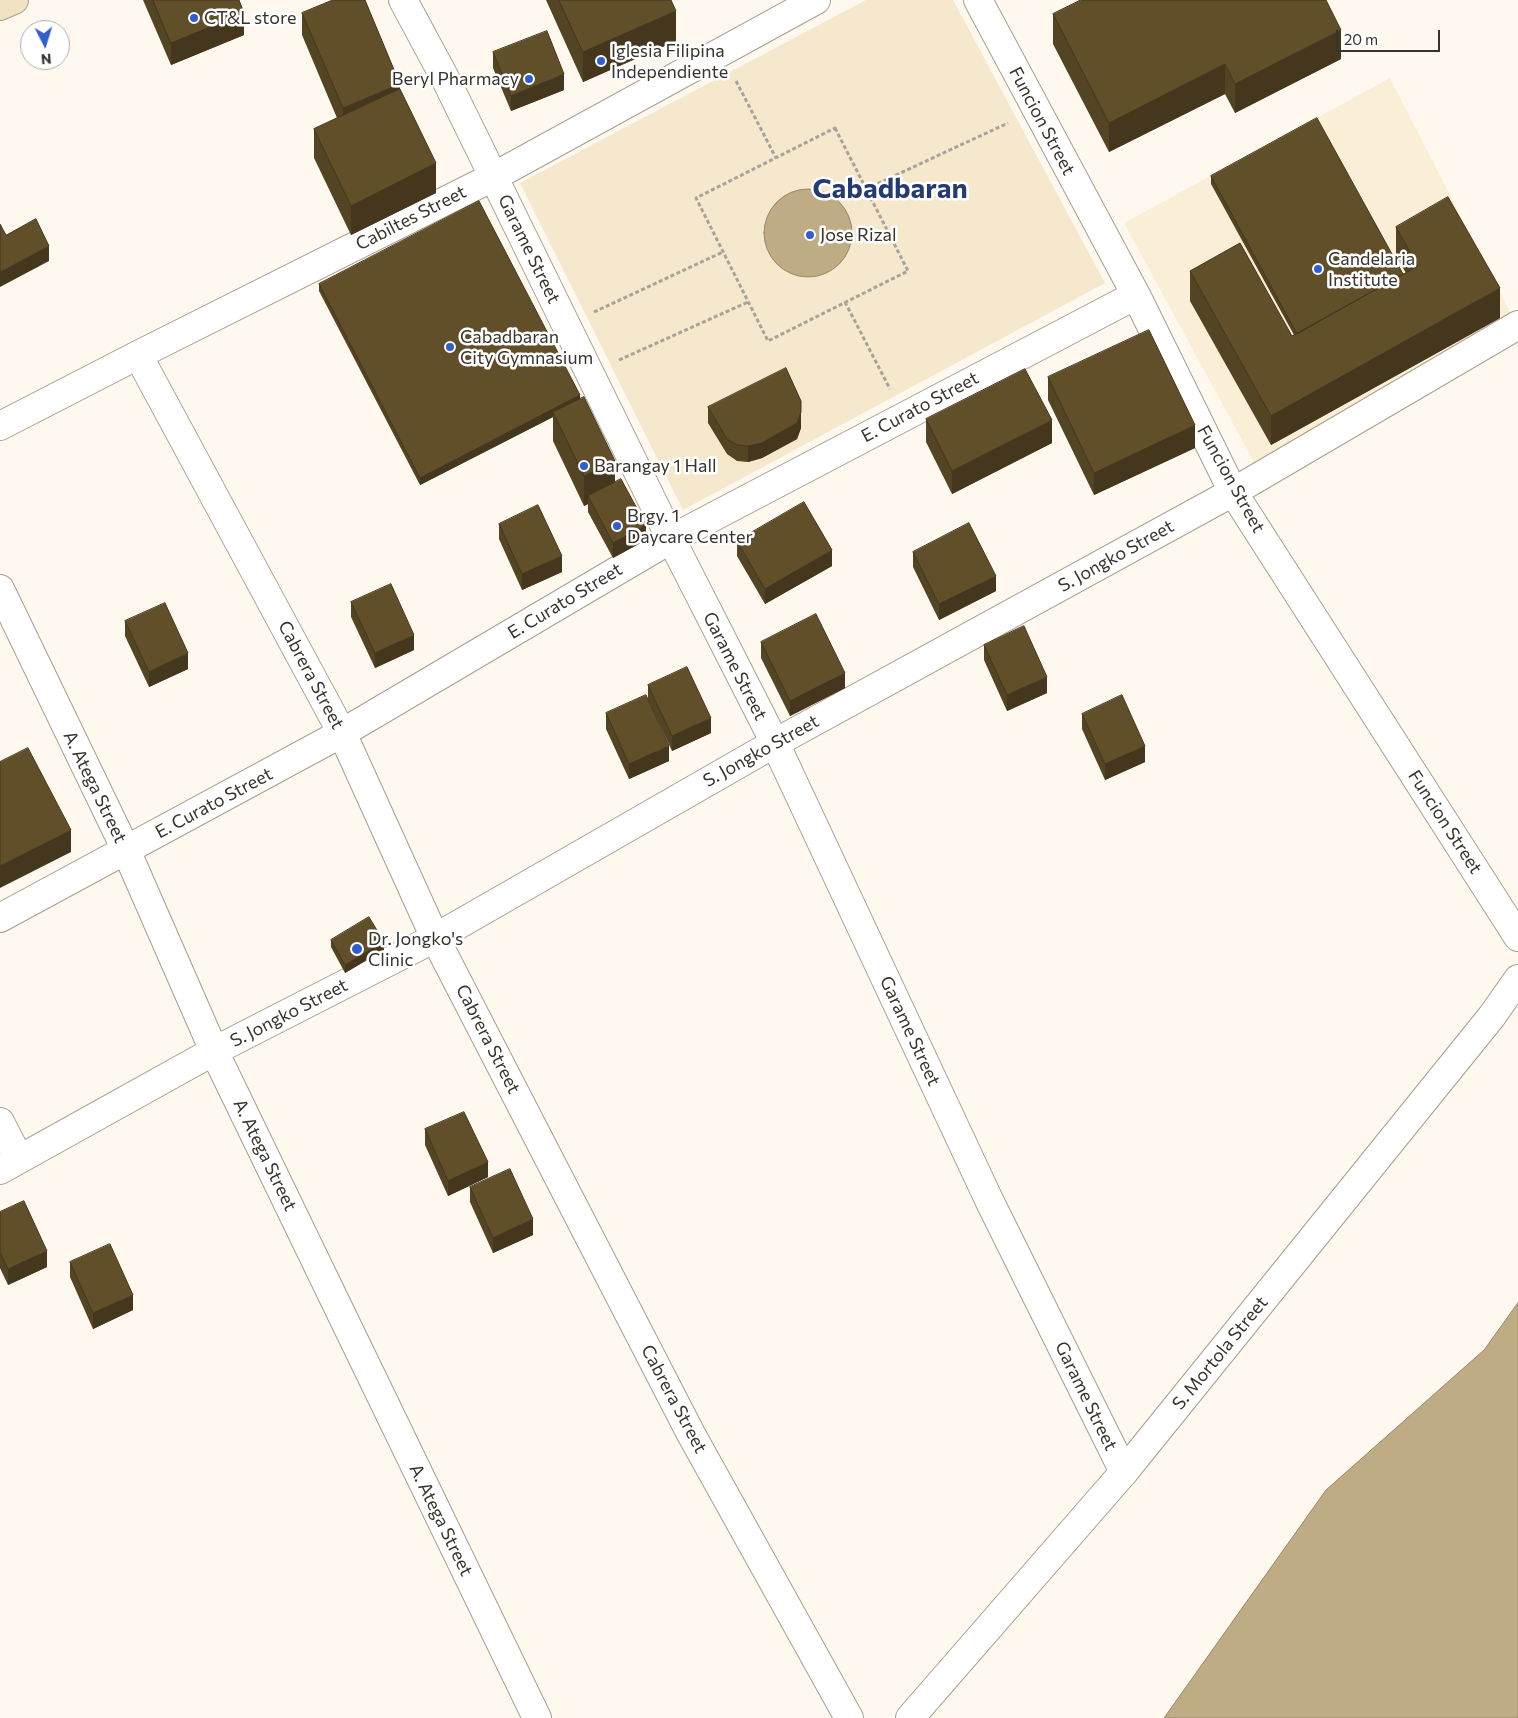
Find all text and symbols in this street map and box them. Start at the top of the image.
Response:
place label: CT&L store [204,7,296,29]
marker: CT&L store [188,12,200,24]
north arrow [20,20,70,70]
scale bar [1338,20,1442,52]
text: 20 m [1344,30,1378,48]
place label: Iglesia Filipina Independiente [611,40,728,82]
text: N [40,51,52,68]
marker: Iglesia Filipina Independiente [595,55,607,67]
street label: Funcion Street [1004,63,1080,179]
place label: Beryl Pharmacy [392,68,519,90]
marker: Beryl Pharmacy [523,73,535,85]
district label: Cabadbaran [812,172,968,206]
street label: Cabiltes Street [352,181,470,255]
street label: Garame Street [493,191,565,307]
place label: Jose Rizal [820,224,897,246]
marker: Jose Rizal [804,229,816,241]
place label: Candelaria Institute [1328,248,1415,290]
marker: Candelaria Institute [1312,263,1324,275]
place label: Cabadbaran City Gymnasium [460,326,593,368]
marker: Cabadbaran City Gymnasium [444,341,456,353]
street label: E. Curato Street [858,367,982,447]
street label: Funcion Street [1193,422,1269,536]
place label: Barangay 1 Hall [594,455,717,477]
marker: Barangay 1 Hall [578,460,590,472]
place label: Brgy. 1 Daycare Center [627,505,753,548]
street label: S. Jongko Street [1054,515,1178,597]
marker: Brgy. 1 Daycare Center [611,520,623,532]
street label: E. Curato Street [504,558,626,644]
street label: Garame Street [698,608,772,724]
street label: Cabrera Street [273,617,349,733]
street label: S. Jongko Street [699,710,823,792]
street label: A. Atega Street [59,727,131,847]
street label: E. Curato Street [152,763,276,843]
street label: Funcion Street [1403,766,1487,878]
place label: Dr. Jongko's Clinic [368,928,463,971]
marker: Dr. Jongko's Clinic [350,942,364,956]
street label: Garame Street [875,973,945,1089]
street label: S. Jongko Street [227,974,351,1052]
street label: Cabrera Street [451,981,525,1097]
street label: A. Atega Street [229,1095,301,1215]
street label: S. Mortola Street [1168,1292,1272,1414]
street label: Garame Street [1050,1338,1122,1454]
street label: Cabrera Street [636,1341,712,1457]
street label: A. Atega Street [405,1460,477,1580]

